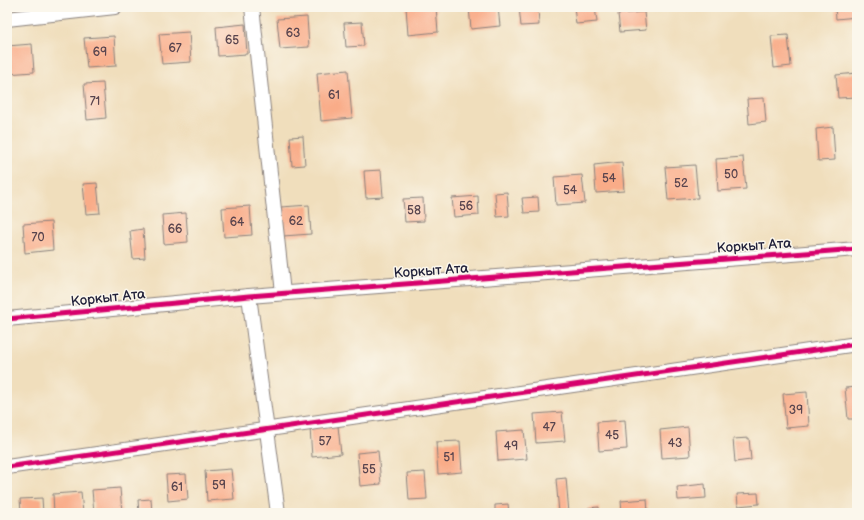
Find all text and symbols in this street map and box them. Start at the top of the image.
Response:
house number: 63 [286,26,300,41]
house number: 65 [225,33,239,48]
house number: 67 [168,41,182,56]
house number: 69 [93,45,107,60]
house number: 61 [328,88,340,103]
house number: 71 [90,94,100,109]
house number: 50 [724,167,738,182]
house number: 54 [602,171,617,186]
house number: 52 [674,176,688,191]
house number: 54 [563,183,578,198]
house number: 56 [459,199,473,214]
house number: 58 [407,203,421,218]
house number: 62 [289,214,303,229]
house number: 64 [230,215,245,230]
house number: 66 [168,222,182,237]
house number: 70 [32,230,44,245]
street label: Коркыт Ата [716,234,793,257]
street label: Коркыт Ата [393,259,470,282]
street label: Коркыт Ата [70,285,147,310]
house number: 39 [789,403,803,418]
house number: 47 [542,420,556,435]
house number: 45 [605,428,619,443]
house number: 57 [319,434,331,449]
house number: 43 [668,436,682,451]
house number: 49 [504,439,518,454]
house number: 51 [443,450,455,465]
house number: 55 [362,462,376,477]
house number: 59 [212,478,226,493]
house number: 61 [171,480,183,495]

